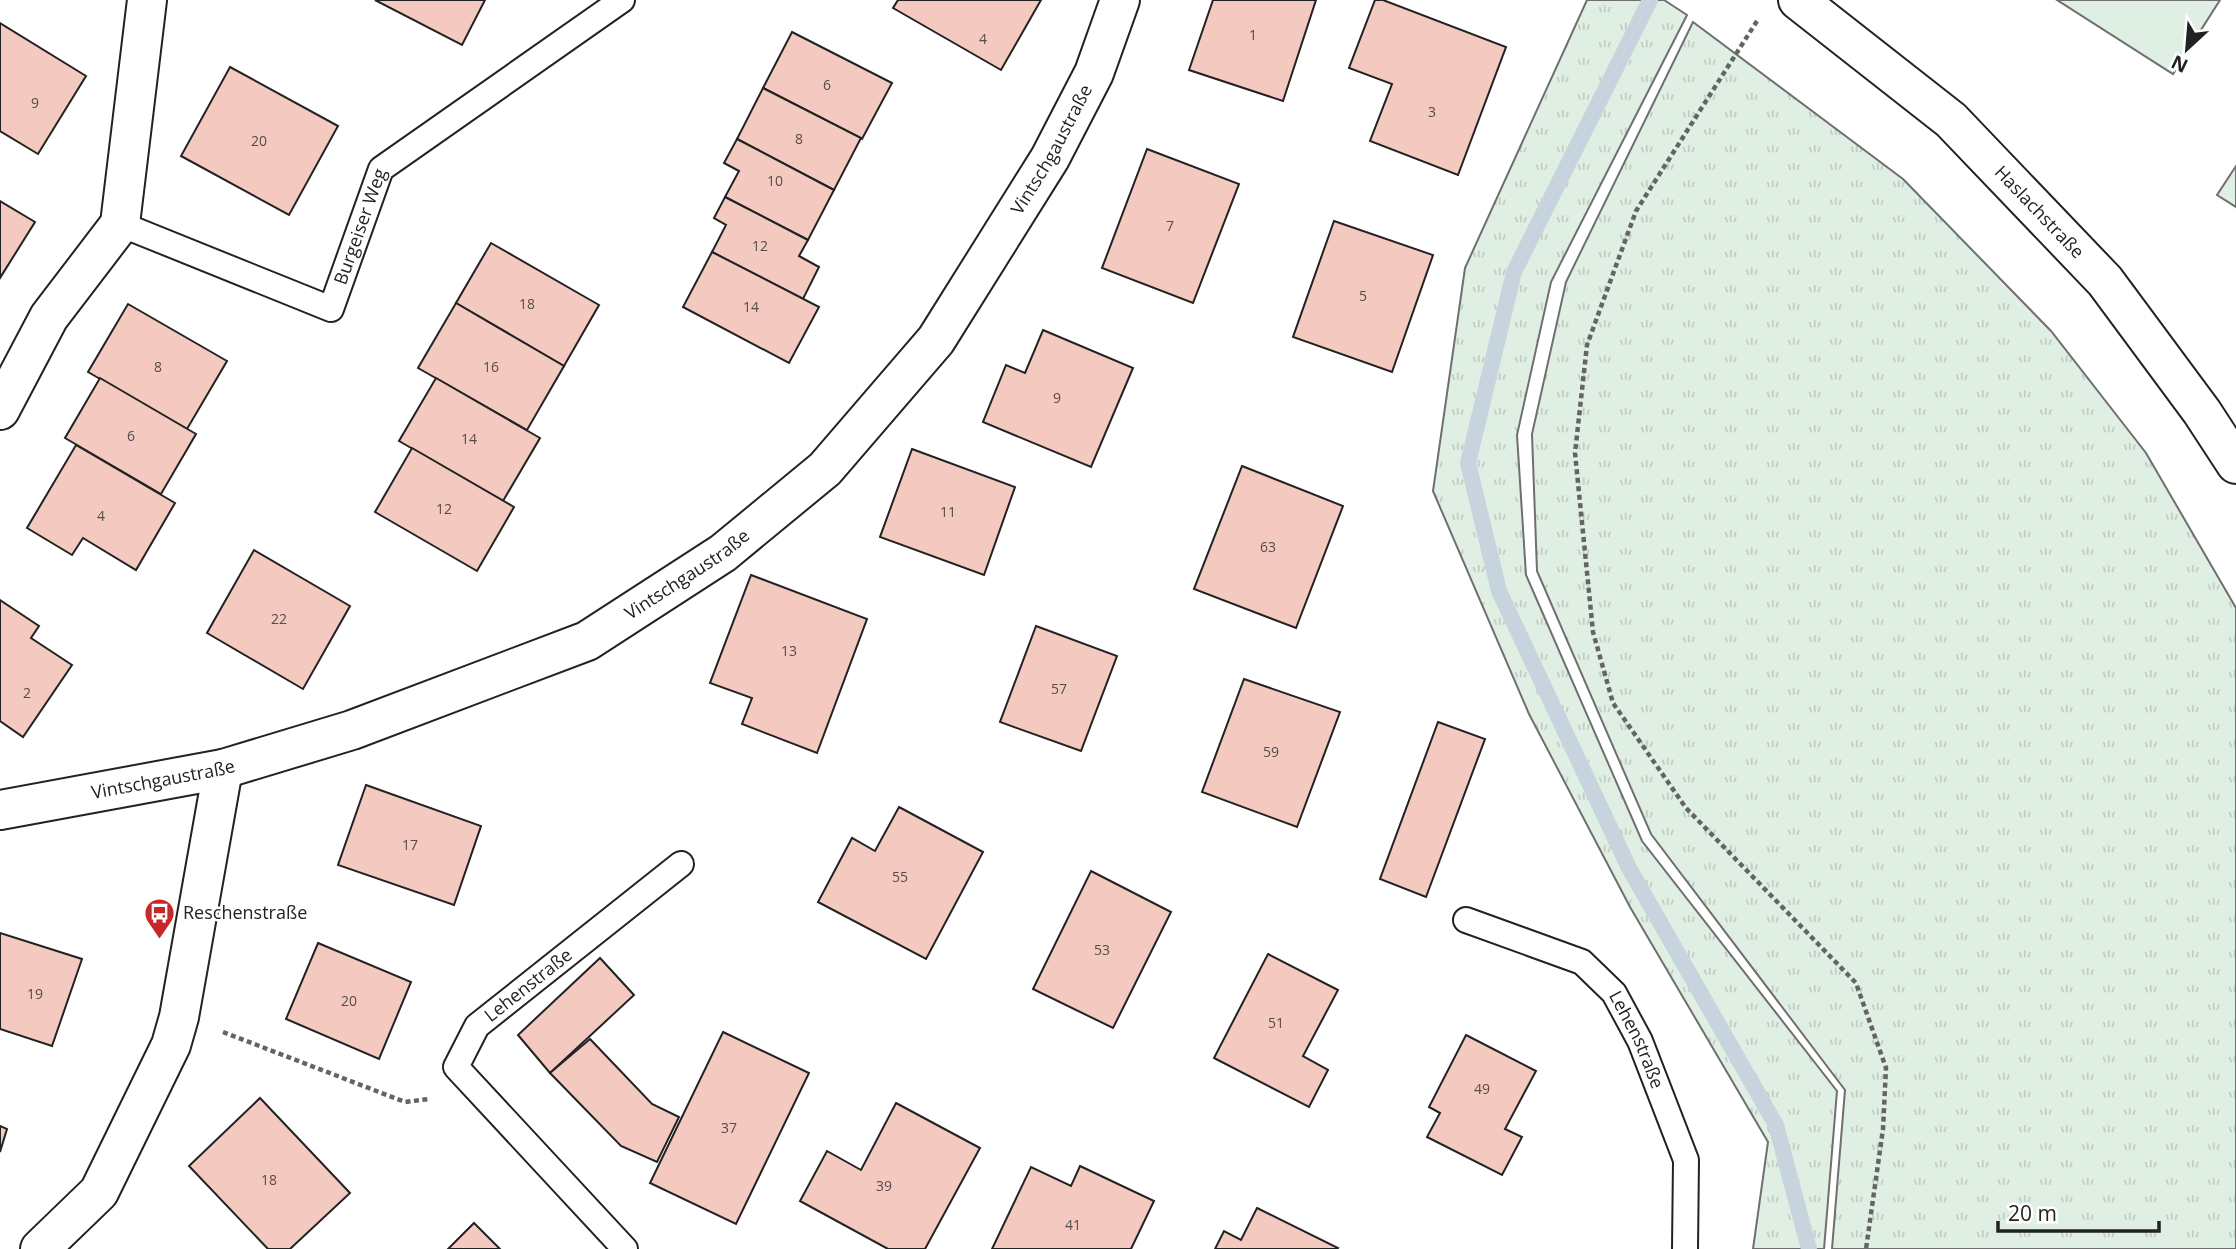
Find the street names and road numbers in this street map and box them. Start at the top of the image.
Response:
street label: Vintschgaustraße [1005,80,1097,219]
street label: Haslachstraße [1990,160,2090,263]
street label: Burgeiser Weg [328,165,391,288]
street label: Vintschgaustraße [620,523,754,624]
street label: Vintschgaustraße [89,753,238,804]
street label: Lehenstraße [479,942,576,1027]
street label: Lehenstraße [1604,986,1670,1092]

